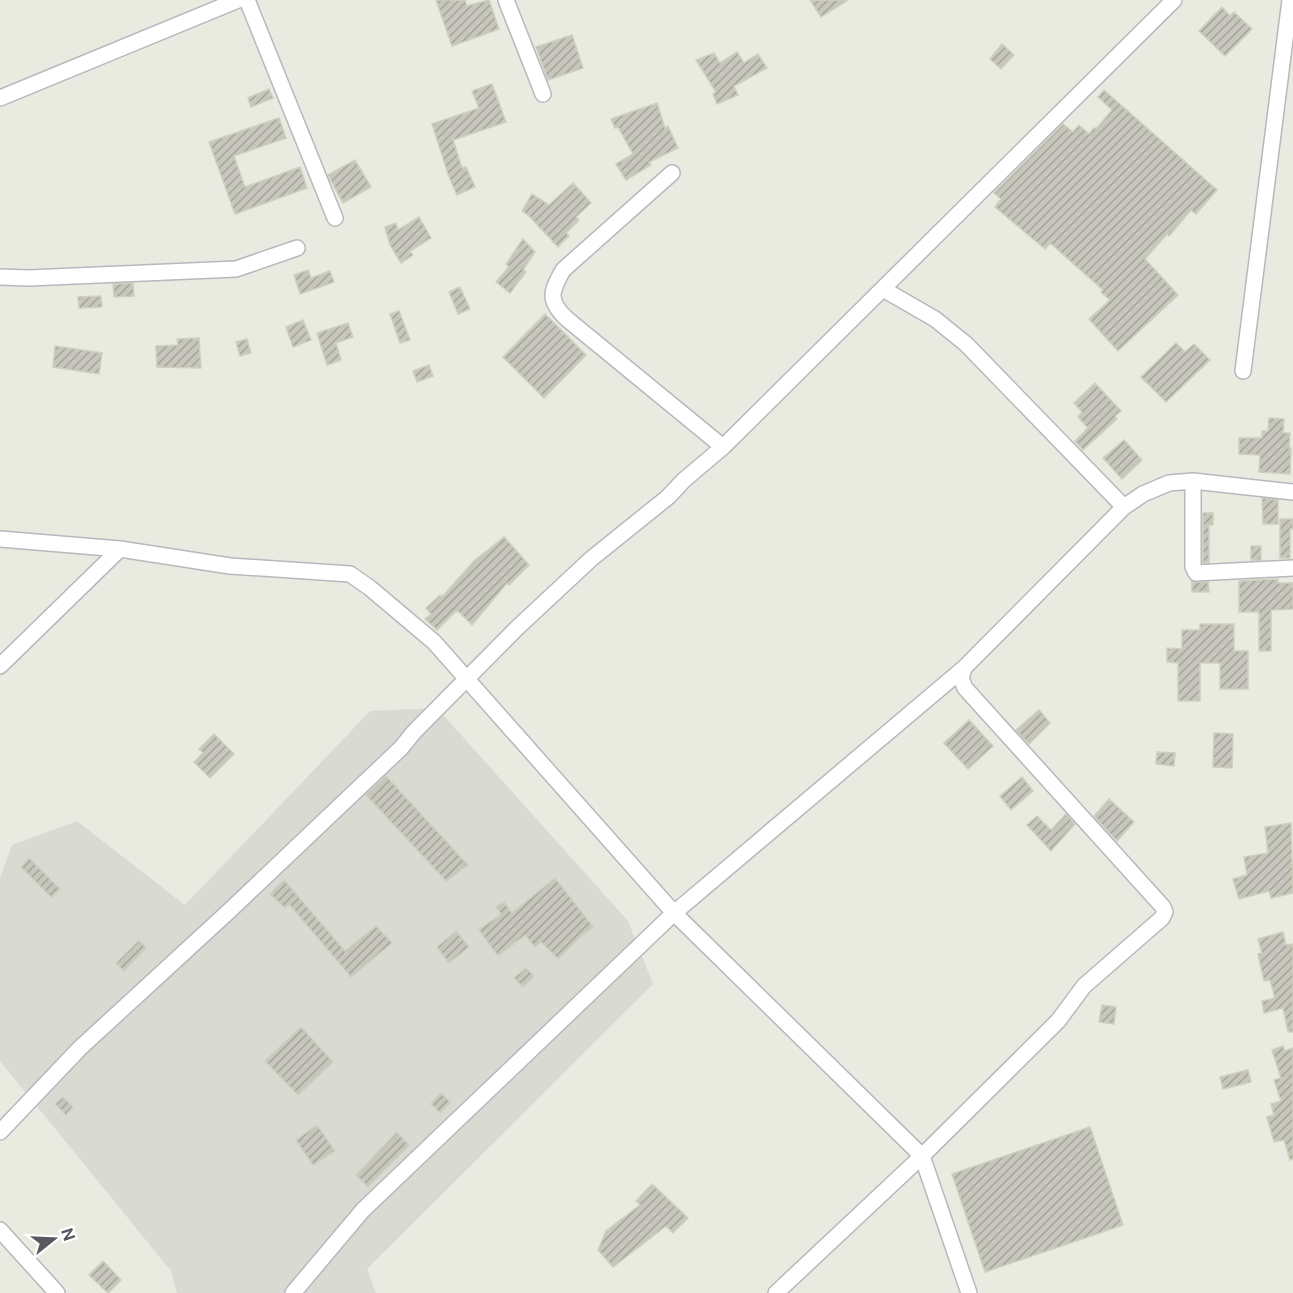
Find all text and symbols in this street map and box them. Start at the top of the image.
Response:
north arrow [24,1209,84,1269]
text: N [57,1226,79,1243]

